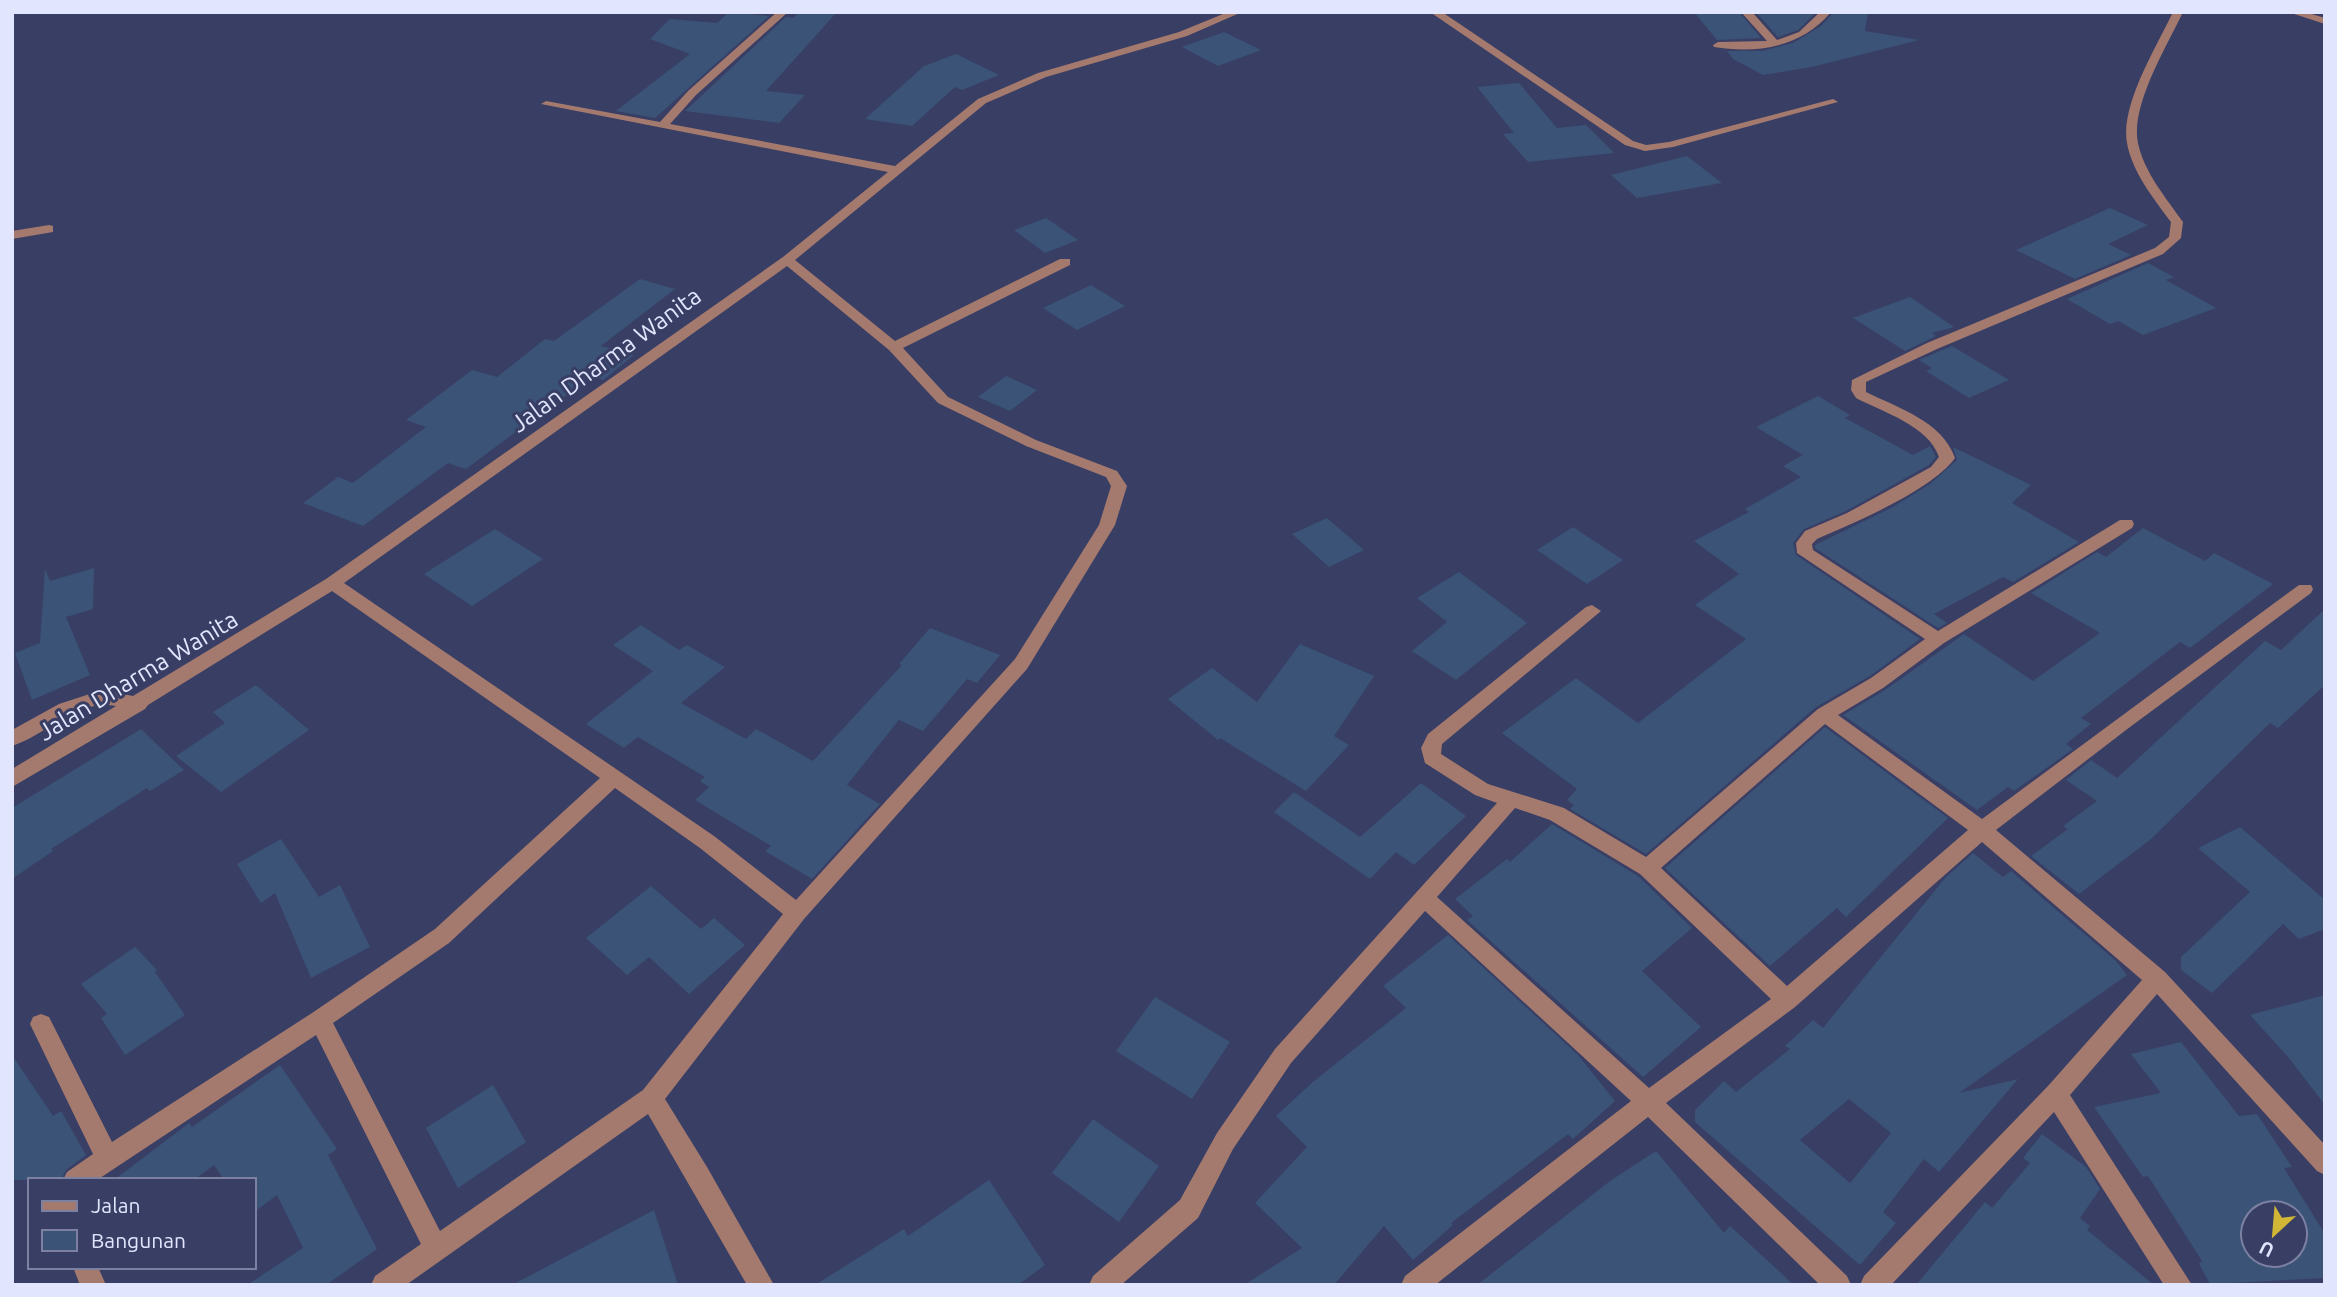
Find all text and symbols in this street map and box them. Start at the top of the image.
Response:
street label: Jalan Dharma Wanita [506,282,706,438]
street label: Jalan Dharma Wanita [33,605,242,746]
legend [28,1178,256,1269]
text: Jalan [91,1193,140,1217]
north arrow [2239,1199,2309,1269]
text: Bangunan [91,1228,186,1252]
text: U [2256,1236,2277,1262]

